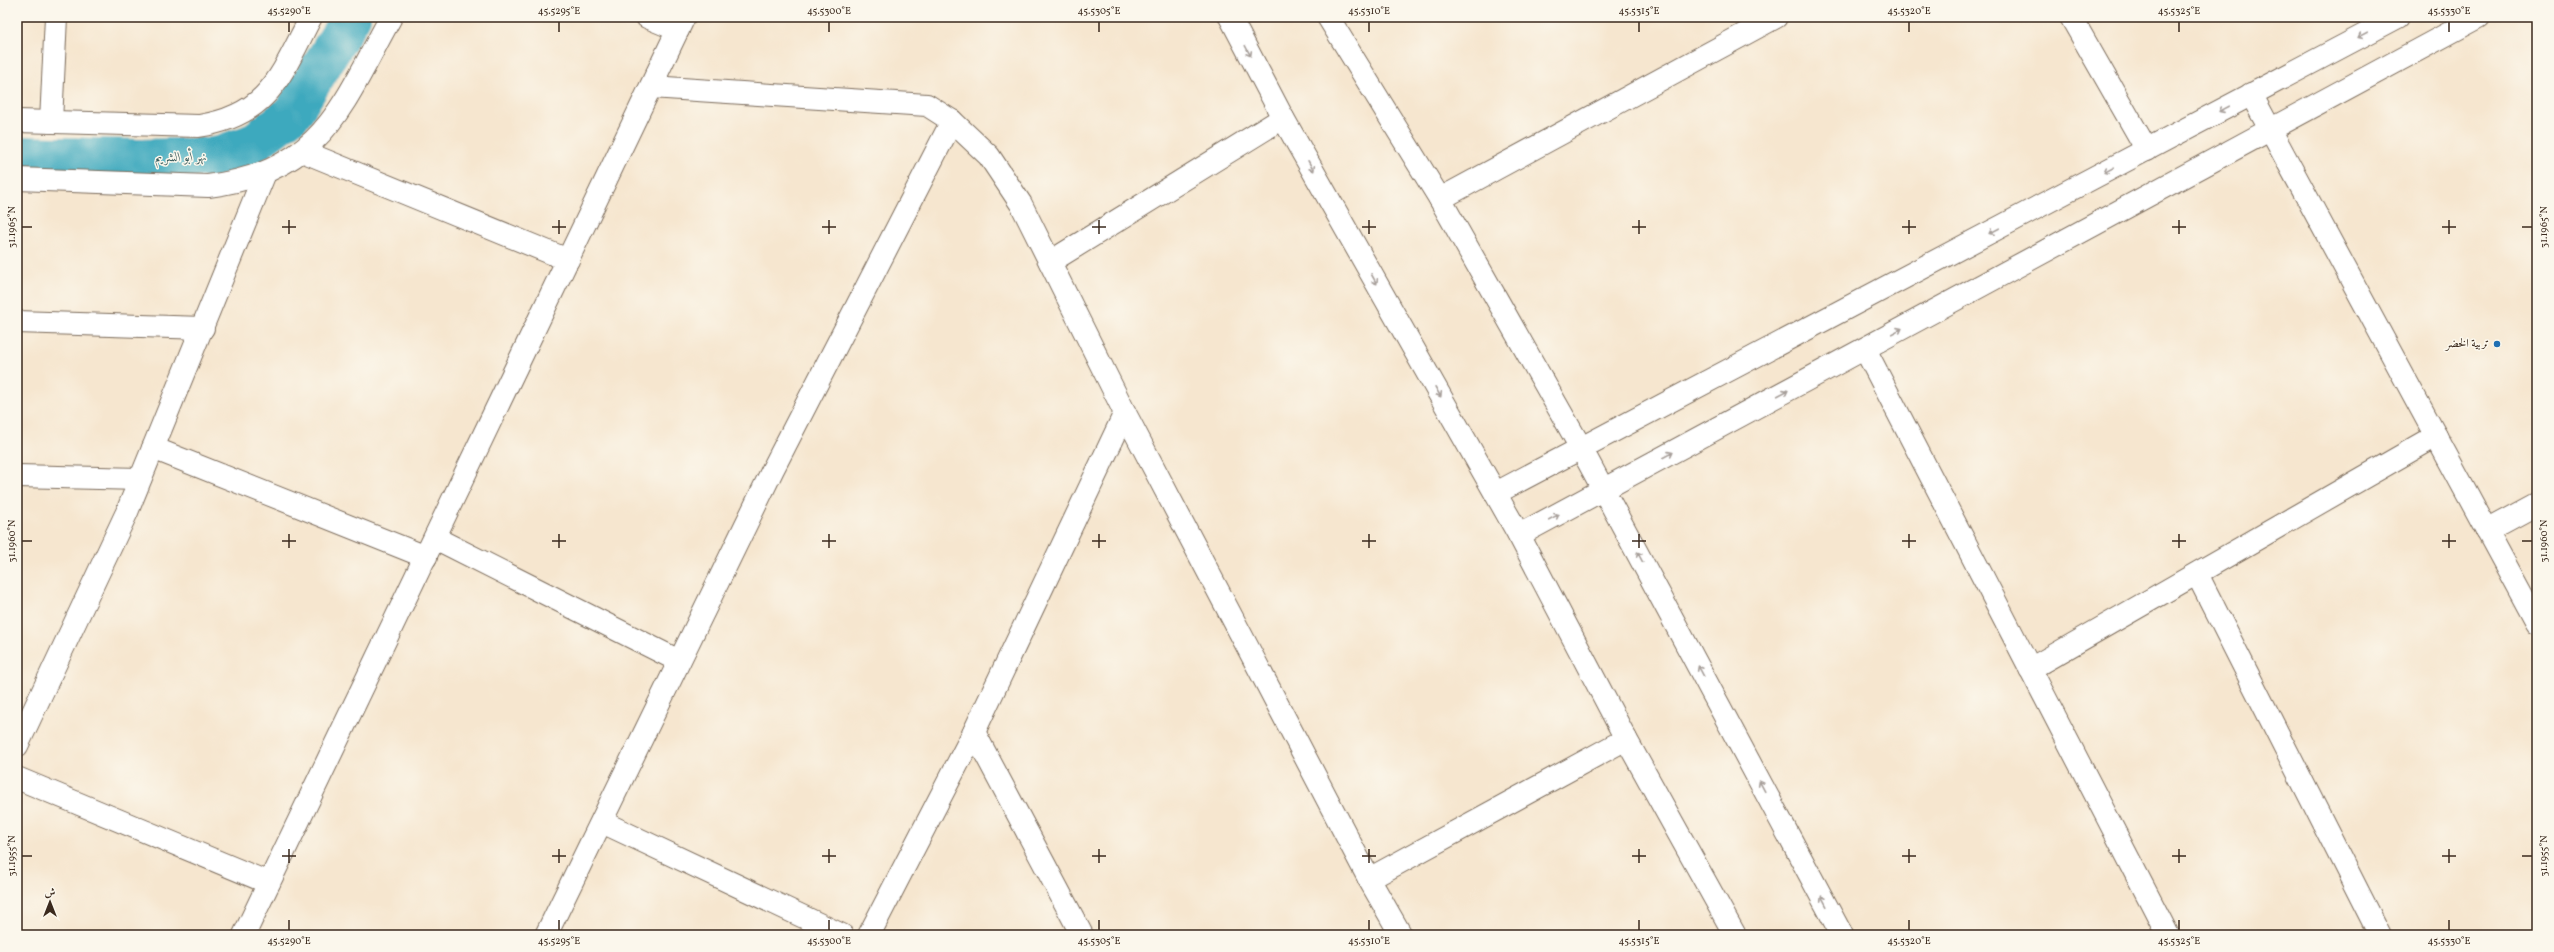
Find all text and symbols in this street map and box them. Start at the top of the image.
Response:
text: 45.5290°E [267,4,311,18]
text: 45.5295°E [538,4,580,18]
text: 45.5300°E [807,4,851,18]
text: 45.5305°E [1078,4,1120,18]
text: 45.5310°E [1348,4,1390,18]
text: 45.5315°E [1618,4,1660,18]
text: 45.5320°E [1887,4,1931,18]
text: 45.5325°E [2158,4,2200,18]
text: 45.5330°E [2428,4,2471,18]
one-way arrow [2357,32,2369,40]
one-way arrow [1245,45,1253,57]
one-way arrow [2218,106,2230,113]
water label: نهر أبو الشريم [155,148,207,168]
one-way arrow [1307,159,1315,171]
one-way arrow [2103,167,2115,174]
text: 31.1965°N [5,205,19,248]
text: 31.1965°N [2537,205,2551,248]
one-way arrow [1988,227,2000,235]
one-way arrow [1371,273,1379,285]
one-way arrow [1891,327,1903,335]
place label: تربية الخضر [2444,336,2489,352]
marker: تربية الخضر [2492,339,2502,349]
one-way arrow [1435,386,1443,398]
one-way arrow [1776,389,1788,397]
one-way arrow [1662,451,1674,459]
one-way arrow [1548,513,1560,520]
text: 31.1960°N [5,519,19,562]
text: 31.1960°N [2537,519,2551,562]
one-way arrow [1636,551,1643,563]
one-way arrow [1697,666,1704,678]
one-way arrow [1758,780,1766,792]
text: 31.1955°N [5,835,19,877]
text: 31.1955°N [2537,835,2551,877]
north arrow [30,882,70,922]
text: ش [45,886,56,901]
one-way arrow [1819,895,1827,907]
text: 45.5290°E [267,934,311,948]
text: 45.5295°E [538,934,580,948]
text: 45.5300°E [807,934,851,948]
text: 45.5305°E [1078,934,1120,948]
text: 45.5310°E [1348,934,1390,948]
text: 45.5315°E [1618,934,1660,948]
text: 45.5320°E [1887,934,1931,948]
text: 45.5325°E [2158,934,2200,948]
text: 45.5330°E [2428,934,2471,948]

